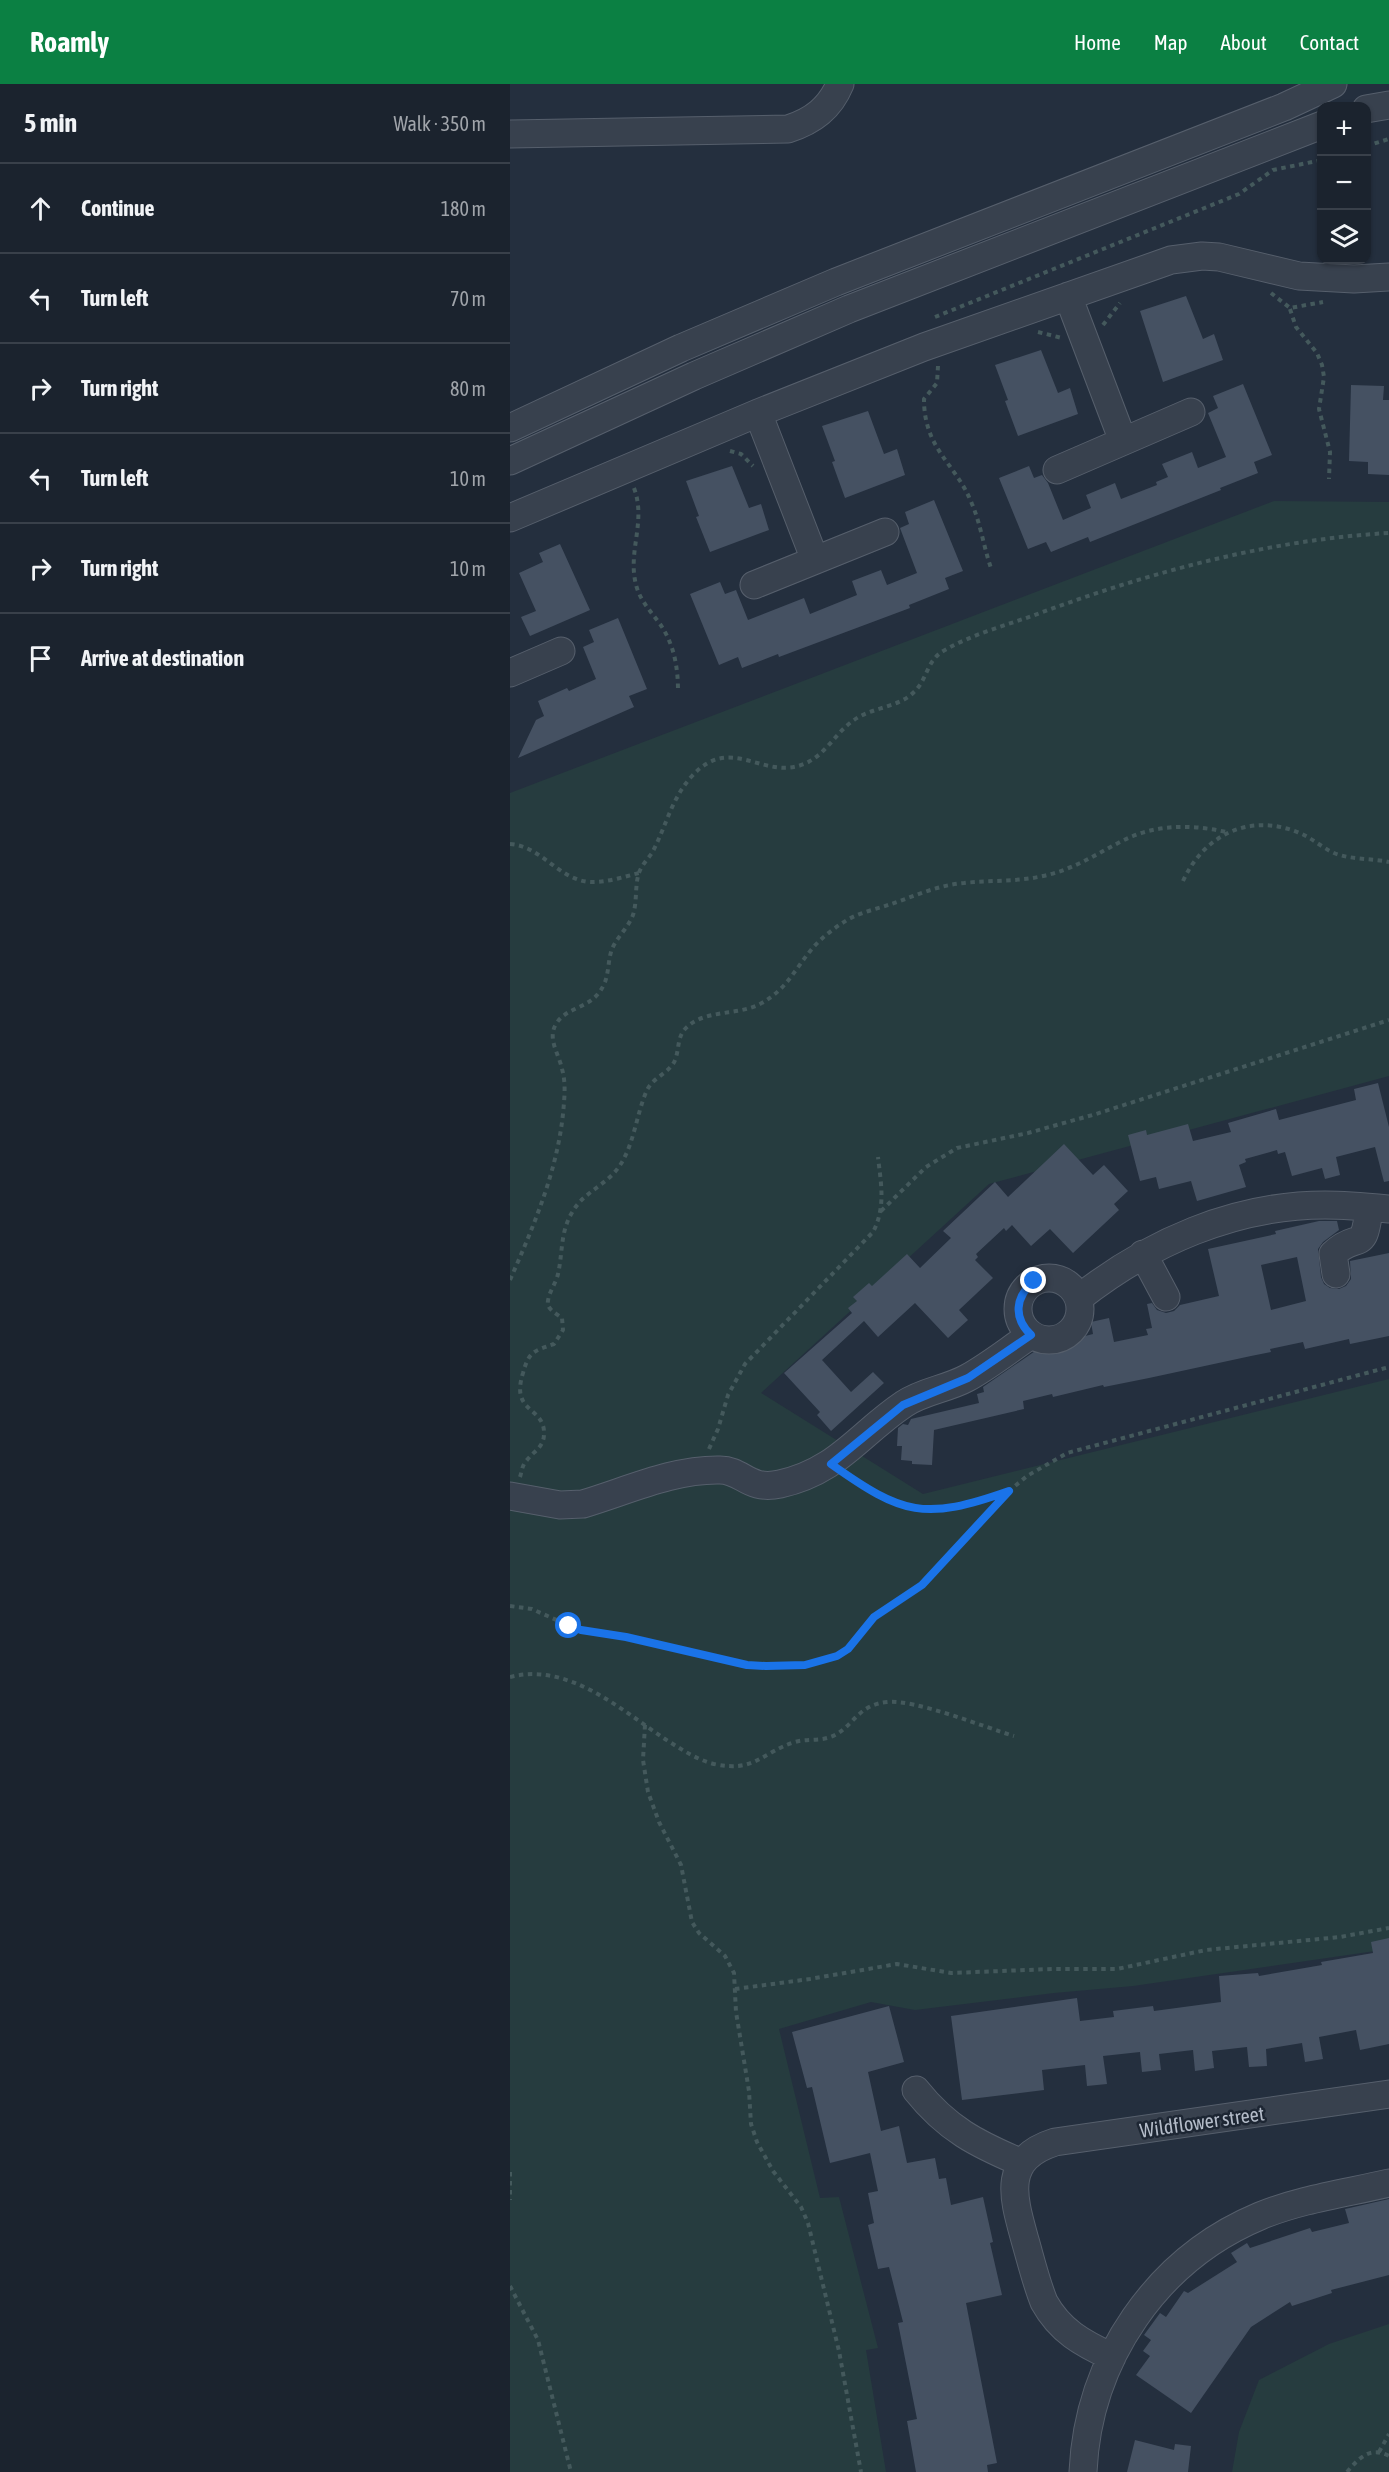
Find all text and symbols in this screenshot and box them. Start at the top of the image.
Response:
text: Roamly [30,26,109,58]
text: Home [1074,30,1121,54]
text: Map [1154,30,1188,54]
text: About [1221,30,1267,54]
text: Contact [1300,30,1359,54]
map controls [1317,102,1371,264]
button: + [1317,102,1371,156]
text: 5 min [24,108,77,138]
text: Walk · 350 m [394,112,486,135]
button: − [1317,156,1371,210]
icon: ahead [24,192,57,225]
text: Continue [81,195,155,221]
text: 180 m [441,197,486,220]
button: layers [1317,210,1371,264]
icon: left [24,282,57,315]
text: Turn left [81,285,148,311]
text: 70 m [450,287,486,310]
icon: right [24,372,57,405]
text: Turn right [81,375,158,401]
text: 80 m [450,377,486,400]
icon: left [24,462,57,495]
text: Turn left [81,465,148,491]
text: 10 m [450,467,486,490]
icon: right [24,552,57,585]
text: Turn right [81,555,158,581]
text: 10 m [450,557,486,580]
icon: arrive [24,642,57,675]
text: Arrive at destination [81,645,244,671]
route end [1020,1267,1046,1293]
route start [555,1612,581,1638]
street label: Wildflower street [1138,2101,1266,2142]

